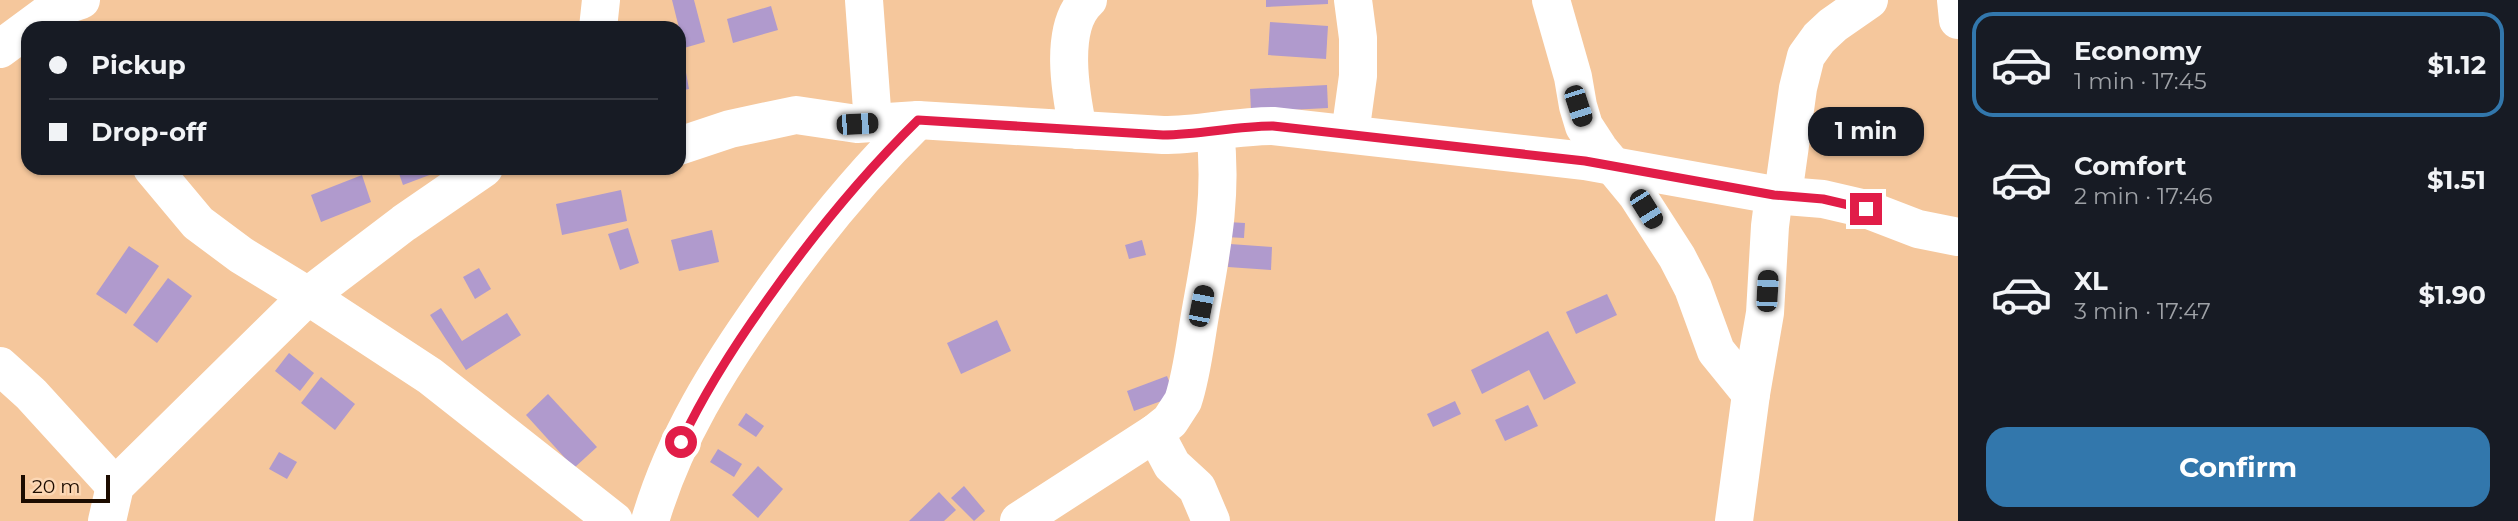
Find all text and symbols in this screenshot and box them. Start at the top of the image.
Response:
icon: car [1990,33,2053,96]
text: Economy [2074,35,2201,67]
text: Pickup [91,49,186,81]
text: $1.12 [2428,49,2486,81]
text: 1 min · 17:45 [2074,67,2207,95]
car [1562,83,1595,129]
callout: 1 min [1808,108,1924,156]
car [836,112,879,136]
text: Drop-off [91,116,206,148]
text: 1 min [1835,117,1897,145]
icon: car [1990,148,2053,211]
text: Comfort [2074,150,2186,182]
text: $1.51 [2427,164,2486,196]
text: 2 min · 17:46 [2074,182,2213,210]
car [1626,186,1667,232]
route end [1850,193,1882,225]
icon: car [1990,263,2053,326]
text: XL [2074,265,2108,297]
car [1756,269,1779,313]
text: $1.90 [2418,279,2486,311]
car [1187,283,1216,329]
text: 3 min · 17:47 [2074,297,2211,325]
route start [665,426,697,458]
button: Confirm [1986,427,2490,507]
scale bar [21,472,110,504]
text: 20 m [32,475,80,498]

